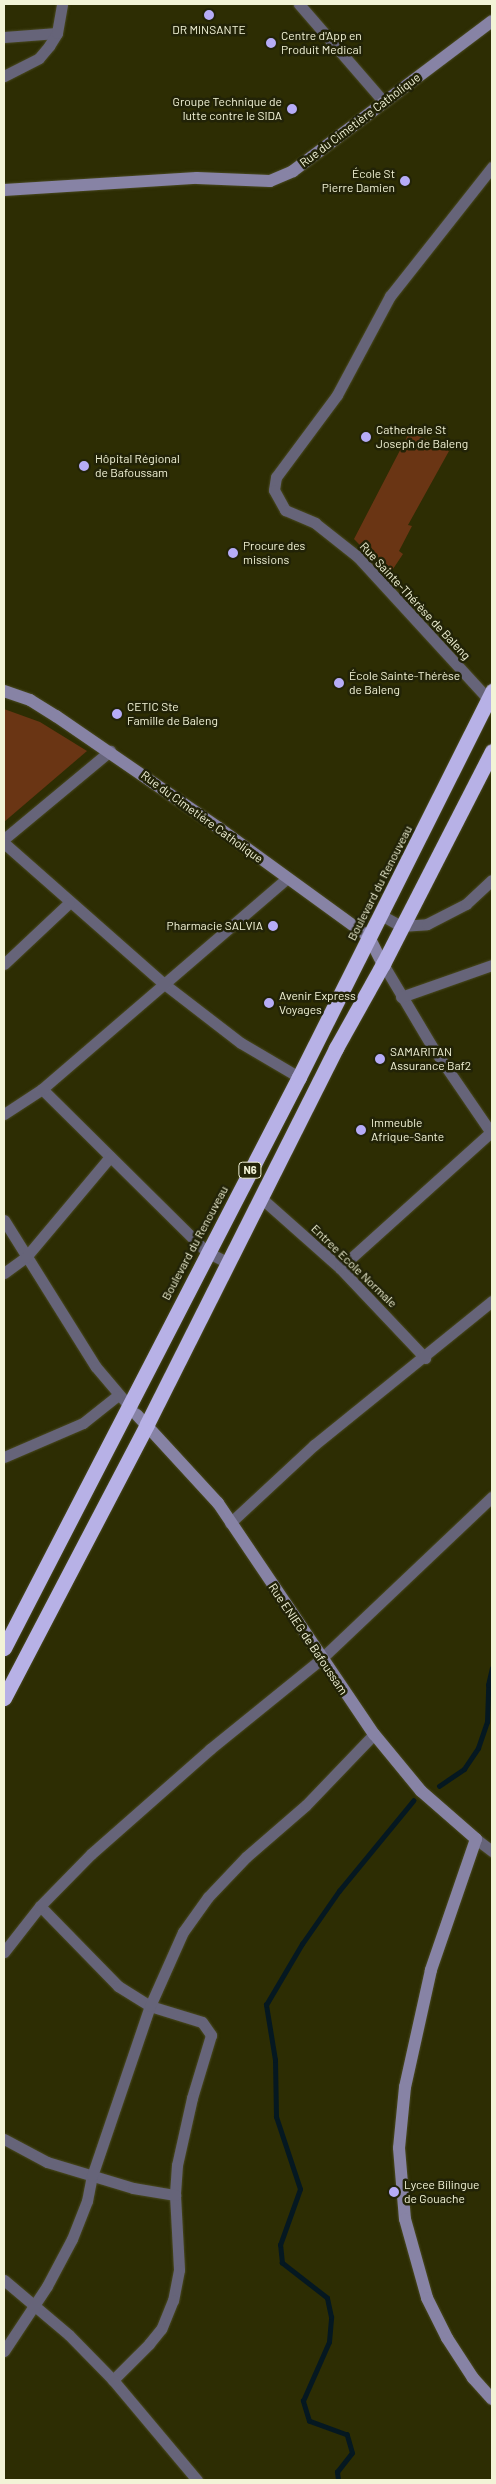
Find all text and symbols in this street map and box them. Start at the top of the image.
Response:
marker: DR MINSANTE [203,9,215,21]
place label: DR MINSANTE [172,23,246,37]
place label: Centre d'App en Produit Medical [281,29,362,57]
marker: Centre d'App en Produit Medical [265,37,277,49]
street label: Rue du Cimetière Catholique [297,70,423,170]
place label: Groupe Technique de lutte contre le SIDA [173,95,282,123]
marker: Groupe Technique de lutte contre le SIDA [286,103,298,115]
place label: École St Pierre Damien [322,167,395,195]
marker: École St Pierre Damien [399,175,411,187]
place label: Cathedrale St Joseph de Baleng [376,423,468,451]
marker: Cathedrale St Joseph de Baleng [360,431,372,443]
place label: Hôpital Régional de Bafoussam [95,452,180,480]
marker: Hôpital Régional de Bafoussam [77,459,91,473]
place label: Procure des missions [243,539,305,567]
street label: Rue Sainte-Thérèse de Baleng [357,539,473,663]
marker: Procure des missions [227,547,239,559]
place label: École Sainte-Thérèse de Baleng [349,669,460,697]
marker: École Sainte-Thérèse de Baleng [333,677,345,689]
place label: CETIC Ste Famille de Baleng [127,700,218,728]
marker: CETIC Ste Famille de Baleng [111,708,123,720]
street label: Rue du Cimetière Catholique [138,768,266,866]
street label: Boulevard du Renouveau [345,823,415,943]
place label: Pharmacie SALVIA [167,919,263,933]
marker: Pharmacie SALVIA [267,920,279,932]
place label: Avenir Express Voyages [279,989,356,1017]
marker: Avenir Express Voyages [263,997,275,1009]
place label: SAMARITAN Assurance Baf2 [390,1045,471,1073]
marker: SAMARITAN Assurance Baf2 [374,1053,386,1065]
place label: Immeuble Afrique-Sante [371,1116,444,1144]
marker: Immeuble Afrique-Sante [355,1124,367,1136]
road number: N6 [238,1162,262,1178]
street label: Boulevard du Renouveau [159,1183,231,1303]
street label: Entree Ecole Normale [308,1221,400,1311]
street label: Rue ENIEG de Bafoussam [265,1581,351,1697]
place label: Lycee Bilingue de Gouache [404,2178,480,2206]
marker: Lycee Bilingue de Gouache [388,2186,400,2198]

